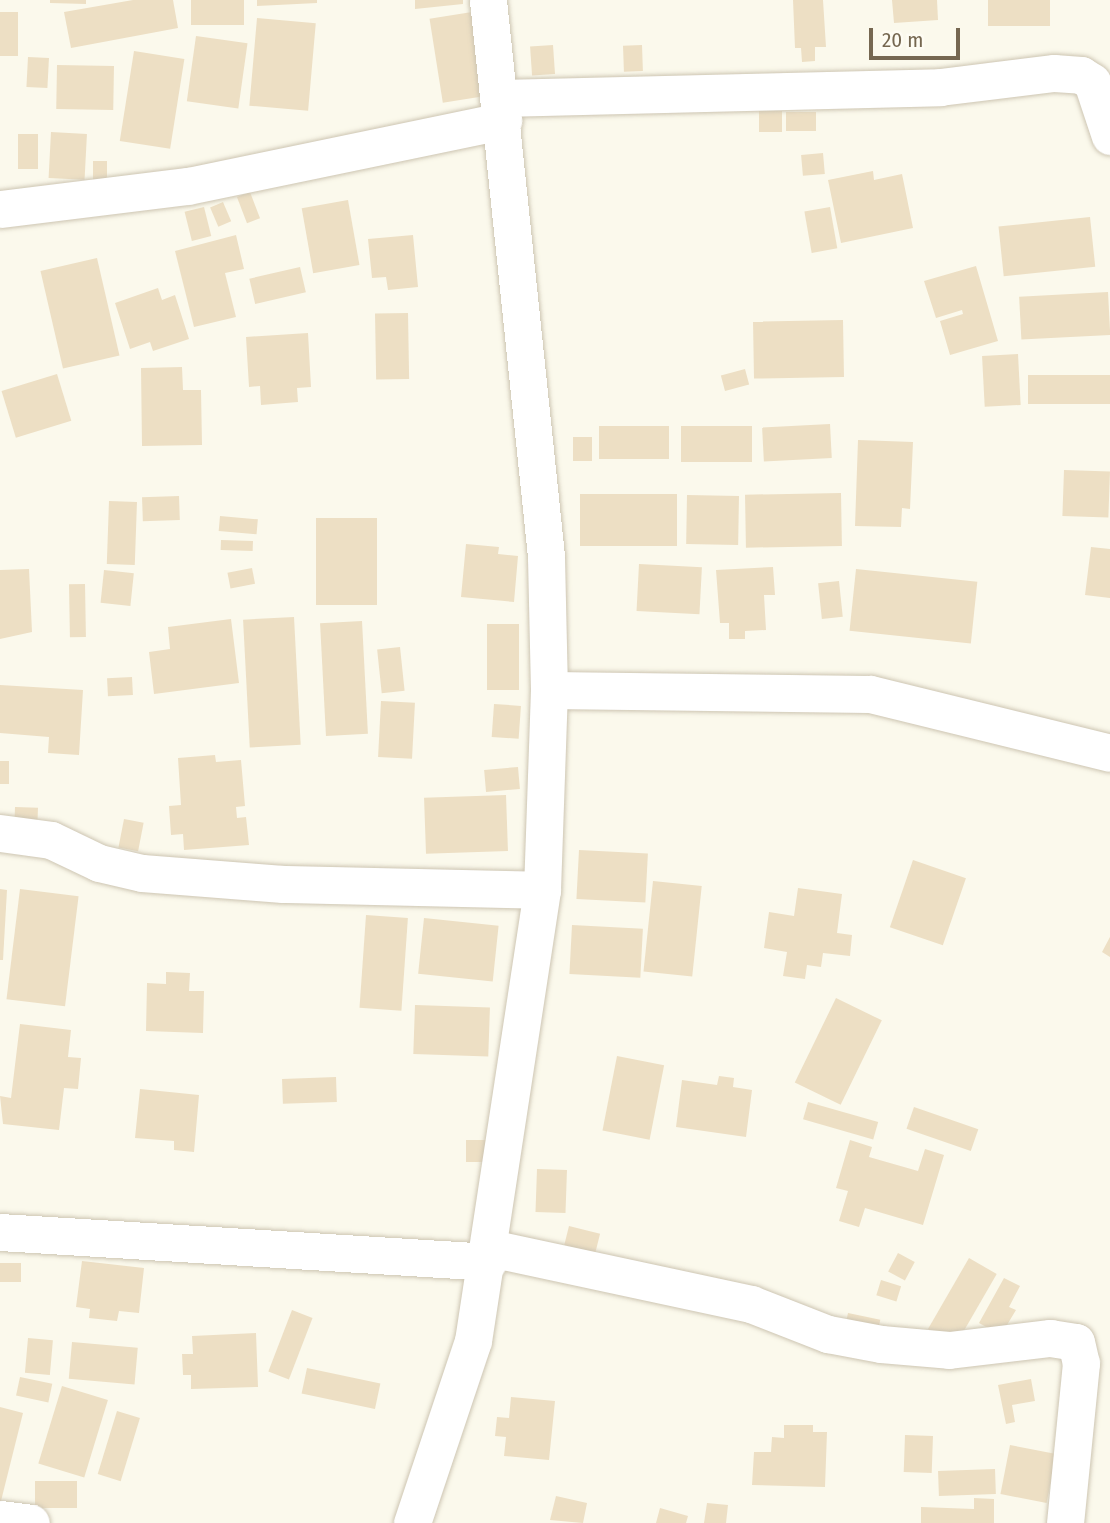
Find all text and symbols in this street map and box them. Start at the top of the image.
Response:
scale bar [872,14,963,58]
text: 20 m [882,27,923,53]

